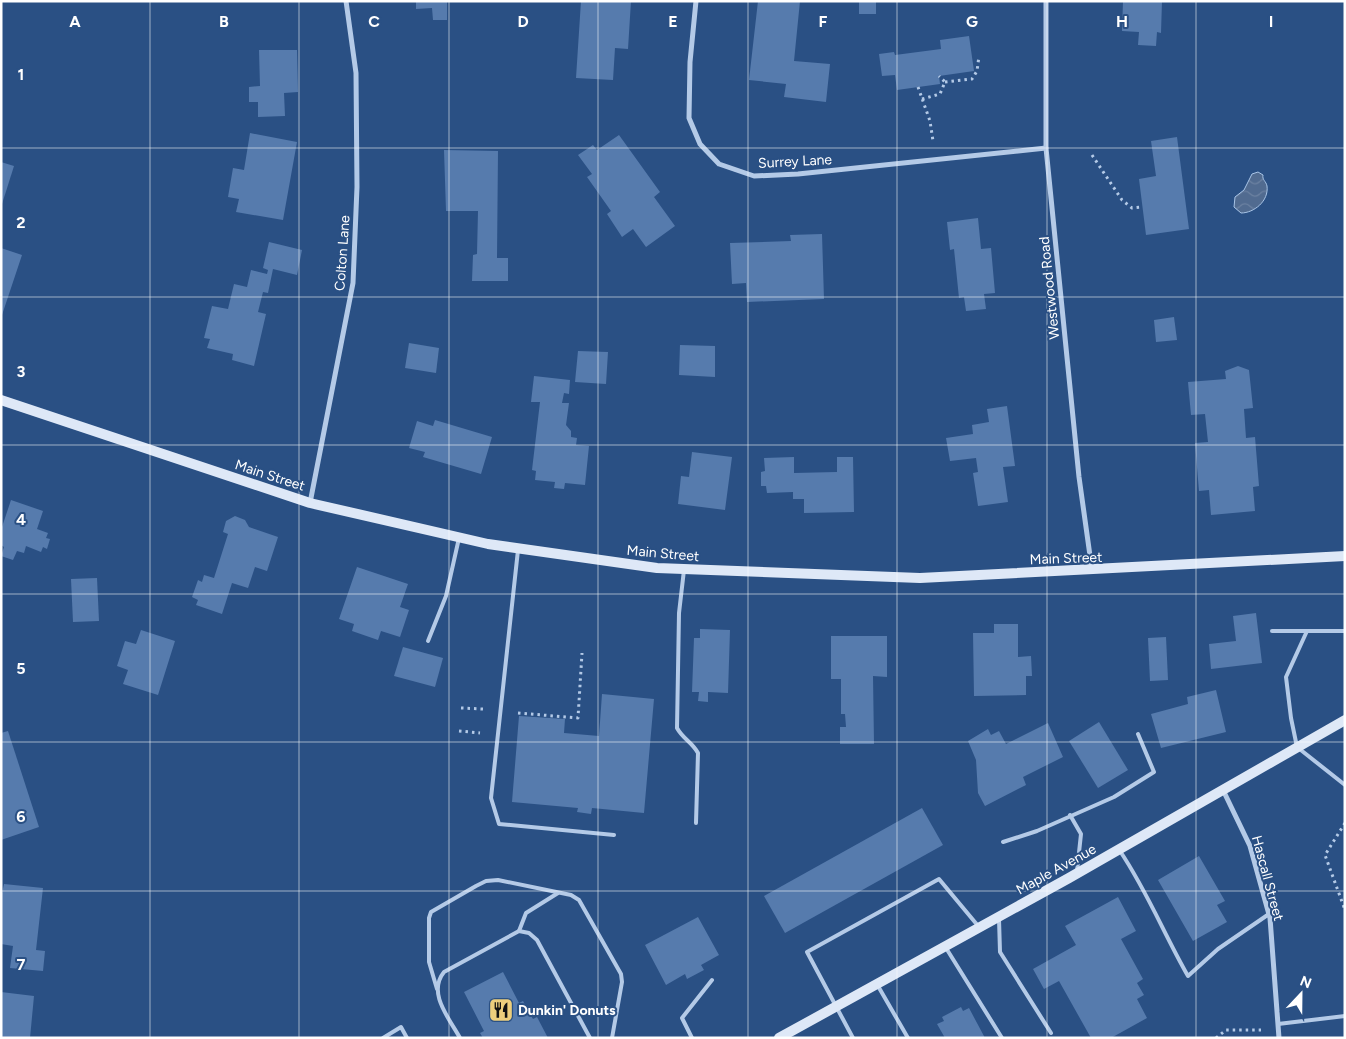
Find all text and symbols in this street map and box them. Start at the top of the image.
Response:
text: A [69,12,81,31]
text: B [219,12,229,31]
text: C [368,12,380,31]
text: D [517,12,529,31]
text: E [668,12,678,31]
text: F [819,12,828,31]
text: G [966,12,978,31]
text: H [1116,12,1128,31]
text: I [1269,12,1273,31]
text: 1 [18,65,24,84]
street label: Surrey Lane [758,151,833,172]
text: 2 [16,213,26,232]
street label: Colton Lane [331,214,354,291]
street label: Westwood Road [1036,236,1063,340]
text: 3 [17,362,26,381]
street label: Main Street [233,456,307,495]
text: 4 [16,510,26,529]
street label: Main Street [626,542,700,565]
street label: Main Street [1029,549,1103,568]
text: 5 [16,659,26,678]
text: 6 [16,807,26,826]
street label: Hascall Street [1248,834,1287,923]
street label: Maple Avenue [1013,840,1099,898]
text: 7 [17,955,26,974]
north arrow [1276,969,1326,1019]
text: N [1297,973,1314,992]
restaurant icon: Dunkin' Donuts [488,997,514,1023]
place label: Dunkin' Donuts [518,1002,616,1019]

